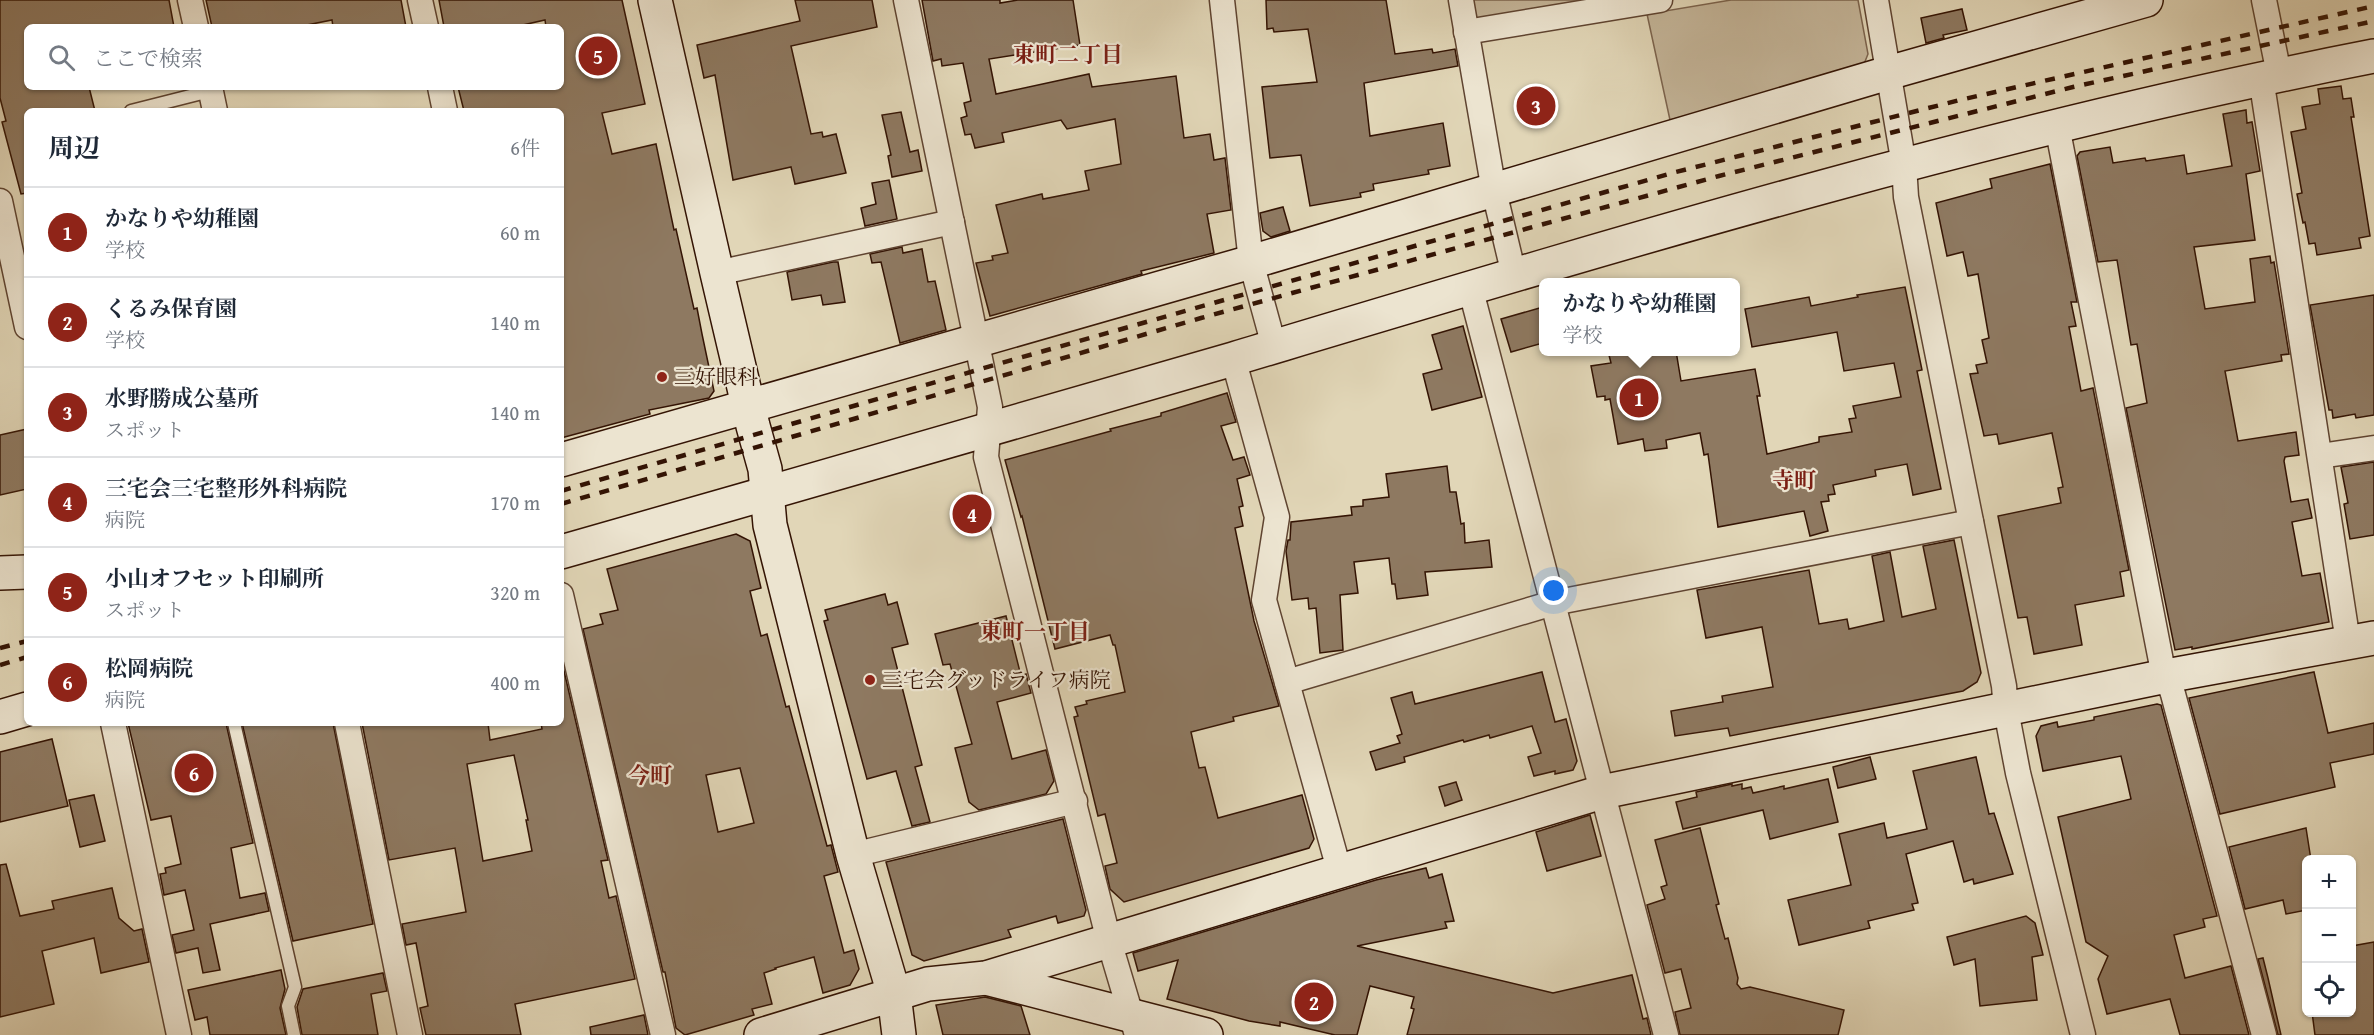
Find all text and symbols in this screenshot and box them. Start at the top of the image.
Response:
search box [24,24,564,90]
pin: 5 [578,34,618,78]
district label: 東町二丁目 [1013,38,1123,70]
icon: search [45,41,78,74]
text: ここで検索 [93,42,203,74]
pin: 3 [1516,84,1556,128]
text: 周辺 [48,128,100,167]
text: 6件 [510,133,540,162]
text: かなりや幼稚園 [105,202,259,234]
text: 1 [62,218,73,247]
text: 60 m [500,218,540,247]
text: 学校 [105,235,145,264]
popup [1539,278,1740,356]
text: かなりや幼稚園 [1562,287,1717,319]
text: くるみ保育園 [105,292,237,324]
text: 2 [62,308,73,337]
text: 140 m [490,308,540,337]
text: 学校 [1562,320,1602,349]
text: 学校 [105,325,145,354]
place label: 三好眼科 [674,361,758,392]
marker: 三好眼科 [655,370,669,384]
pin: 1 [1620,376,1658,420]
text: 水野勝成公墓所 [105,382,259,414]
text: 3 [62,398,73,427]
text: 140 m [490,398,540,427]
text: スポット [105,415,185,444]
district label: 寺町 [1772,464,1816,496]
text: 三宅会三宅整形外科病院 [105,472,347,504]
text: 4 [62,488,73,517]
text: 170 m [490,488,540,517]
pin: 4 [952,492,992,536]
text: 病院 [105,505,145,534]
text: 小山オフセット印刷所 [105,562,324,594]
your location [1539,576,1568,605]
text: 5 [62,578,73,607]
text: 320 m [490,578,540,607]
text: スポット [105,595,185,624]
district label: 東町一丁目 [980,615,1090,647]
text: 松岡病院 [105,652,193,684]
place label: 三宅会グッドライフ病院 [882,664,1111,695]
text: 6 [62,668,73,697]
text: 400 m [490,668,540,697]
marker: 三宅会グッドライフ病院 [863,673,877,687]
text: 病院 [105,685,145,714]
pin: 6 [174,750,214,796]
district label: 今町 [628,759,672,791]
map controls [2302,855,2356,1017]
button: + [2302,855,2356,909]
button: − [2302,909,2356,963]
button: locate [2302,963,2356,1017]
pin: 2 [1294,980,1334,1024]

